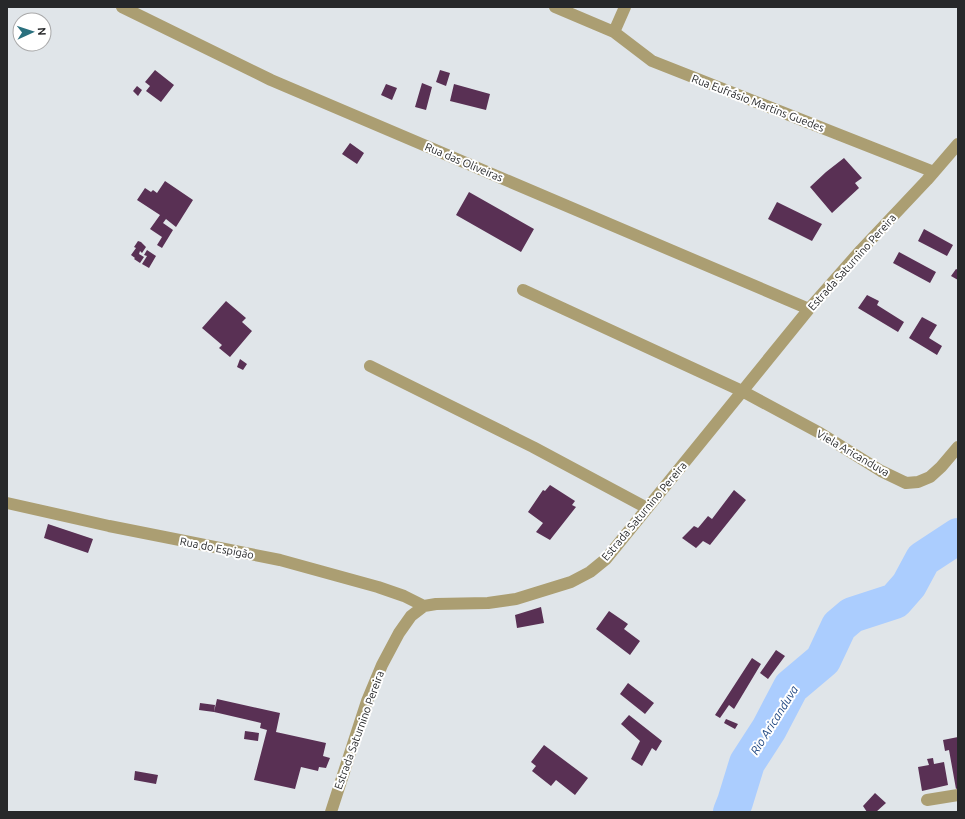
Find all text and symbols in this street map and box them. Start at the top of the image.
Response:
north arrow [12,12,52,52]
text: N [36,27,48,36]
street label: Rua Eufrásio Martins Guedes [690,72,826,134]
street label: Rua das Oliveiras [423,140,505,184]
street label: Estrada Saturnino Pereira [806,211,898,313]
street label: Viela Aricanduva [815,427,891,479]
street label: Estrada Saturnino Pereira [599,459,689,563]
street label: Rua do Espigão [179,535,255,561]
street label: Estrada Saturnino Pereira [332,669,386,791]
water label: Rio Aricanduva [748,683,801,757]

